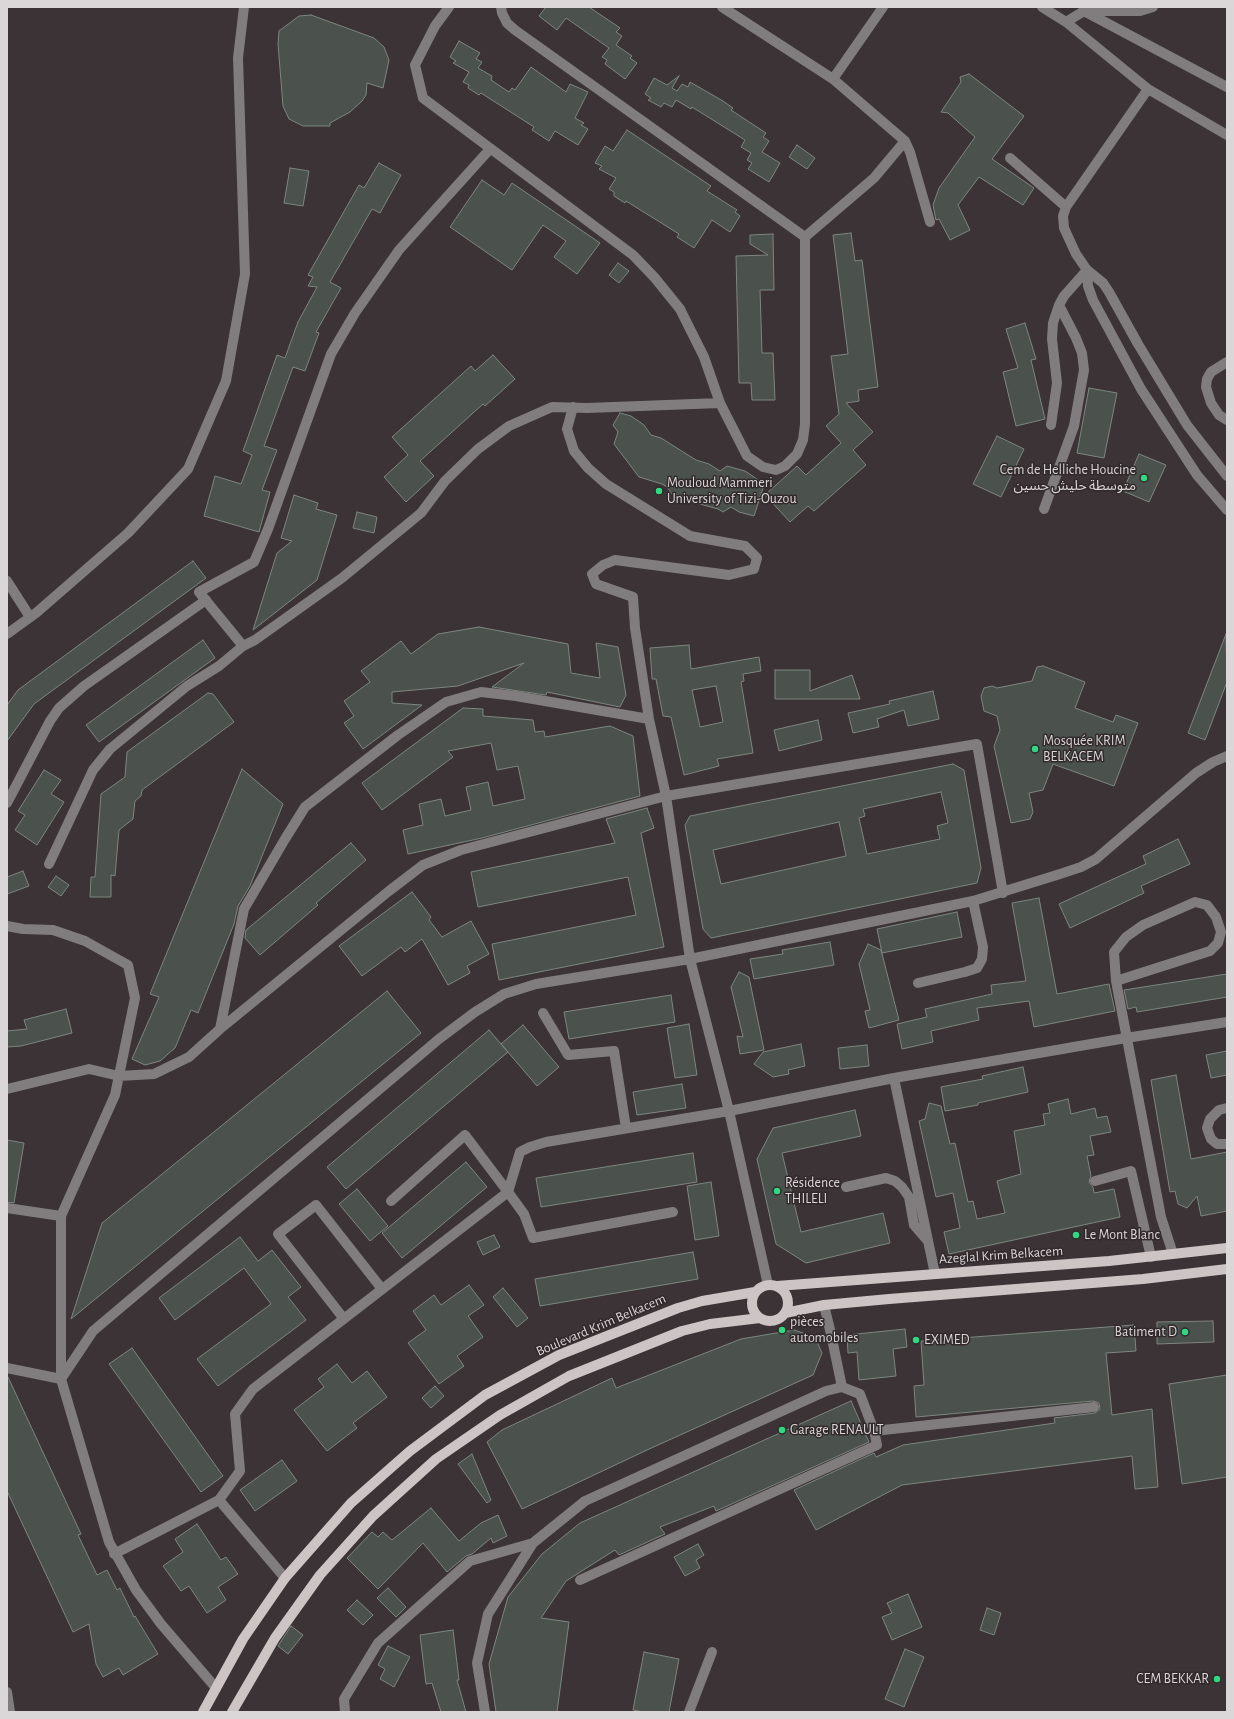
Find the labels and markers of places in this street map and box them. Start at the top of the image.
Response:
place label: Cem de Helliche Houcine متوسطة حليش حسين [1000,462,1136,494]
marker: Cem de Helliche Houcine متوسطة حليش حسين [1139,473,1149,483]
place label: Mouloud Mammeri University of Tizi-Ouzou [667,475,797,508]
marker: Mouloud Mammeri University of Tizi-Ouzou [654,486,664,496]
place label: Mosquée KRIM BELKACEM [1043,733,1126,766]
marker: Mosquée KRIM BELKACEM [1030,744,1040,754]
place label: Résidence THILELI [785,1175,840,1208]
marker: Résidence THILELI [772,1186,782,1196]
place label: Le Mont Blanc [1084,1227,1160,1243]
marker: Le Mont Blanc [1071,1230,1081,1240]
place label: pièces automobiles [790,1314,858,1346]
place label: Batiment D [1114,1324,1177,1340]
marker: pièces automobiles [777,1325,787,1335]
marker: Batiment D [1180,1327,1190,1337]
place label: EXIMED [924,1332,970,1348]
marker: EXIMED [911,1335,921,1345]
place label: Garage RENAULT [790,1422,884,1438]
marker: Garage RENAULT [777,1425,787,1435]
place label: CEM BEKKAR [1136,1671,1209,1687]
marker: CEM BEKKAR [1212,1674,1222,1684]

